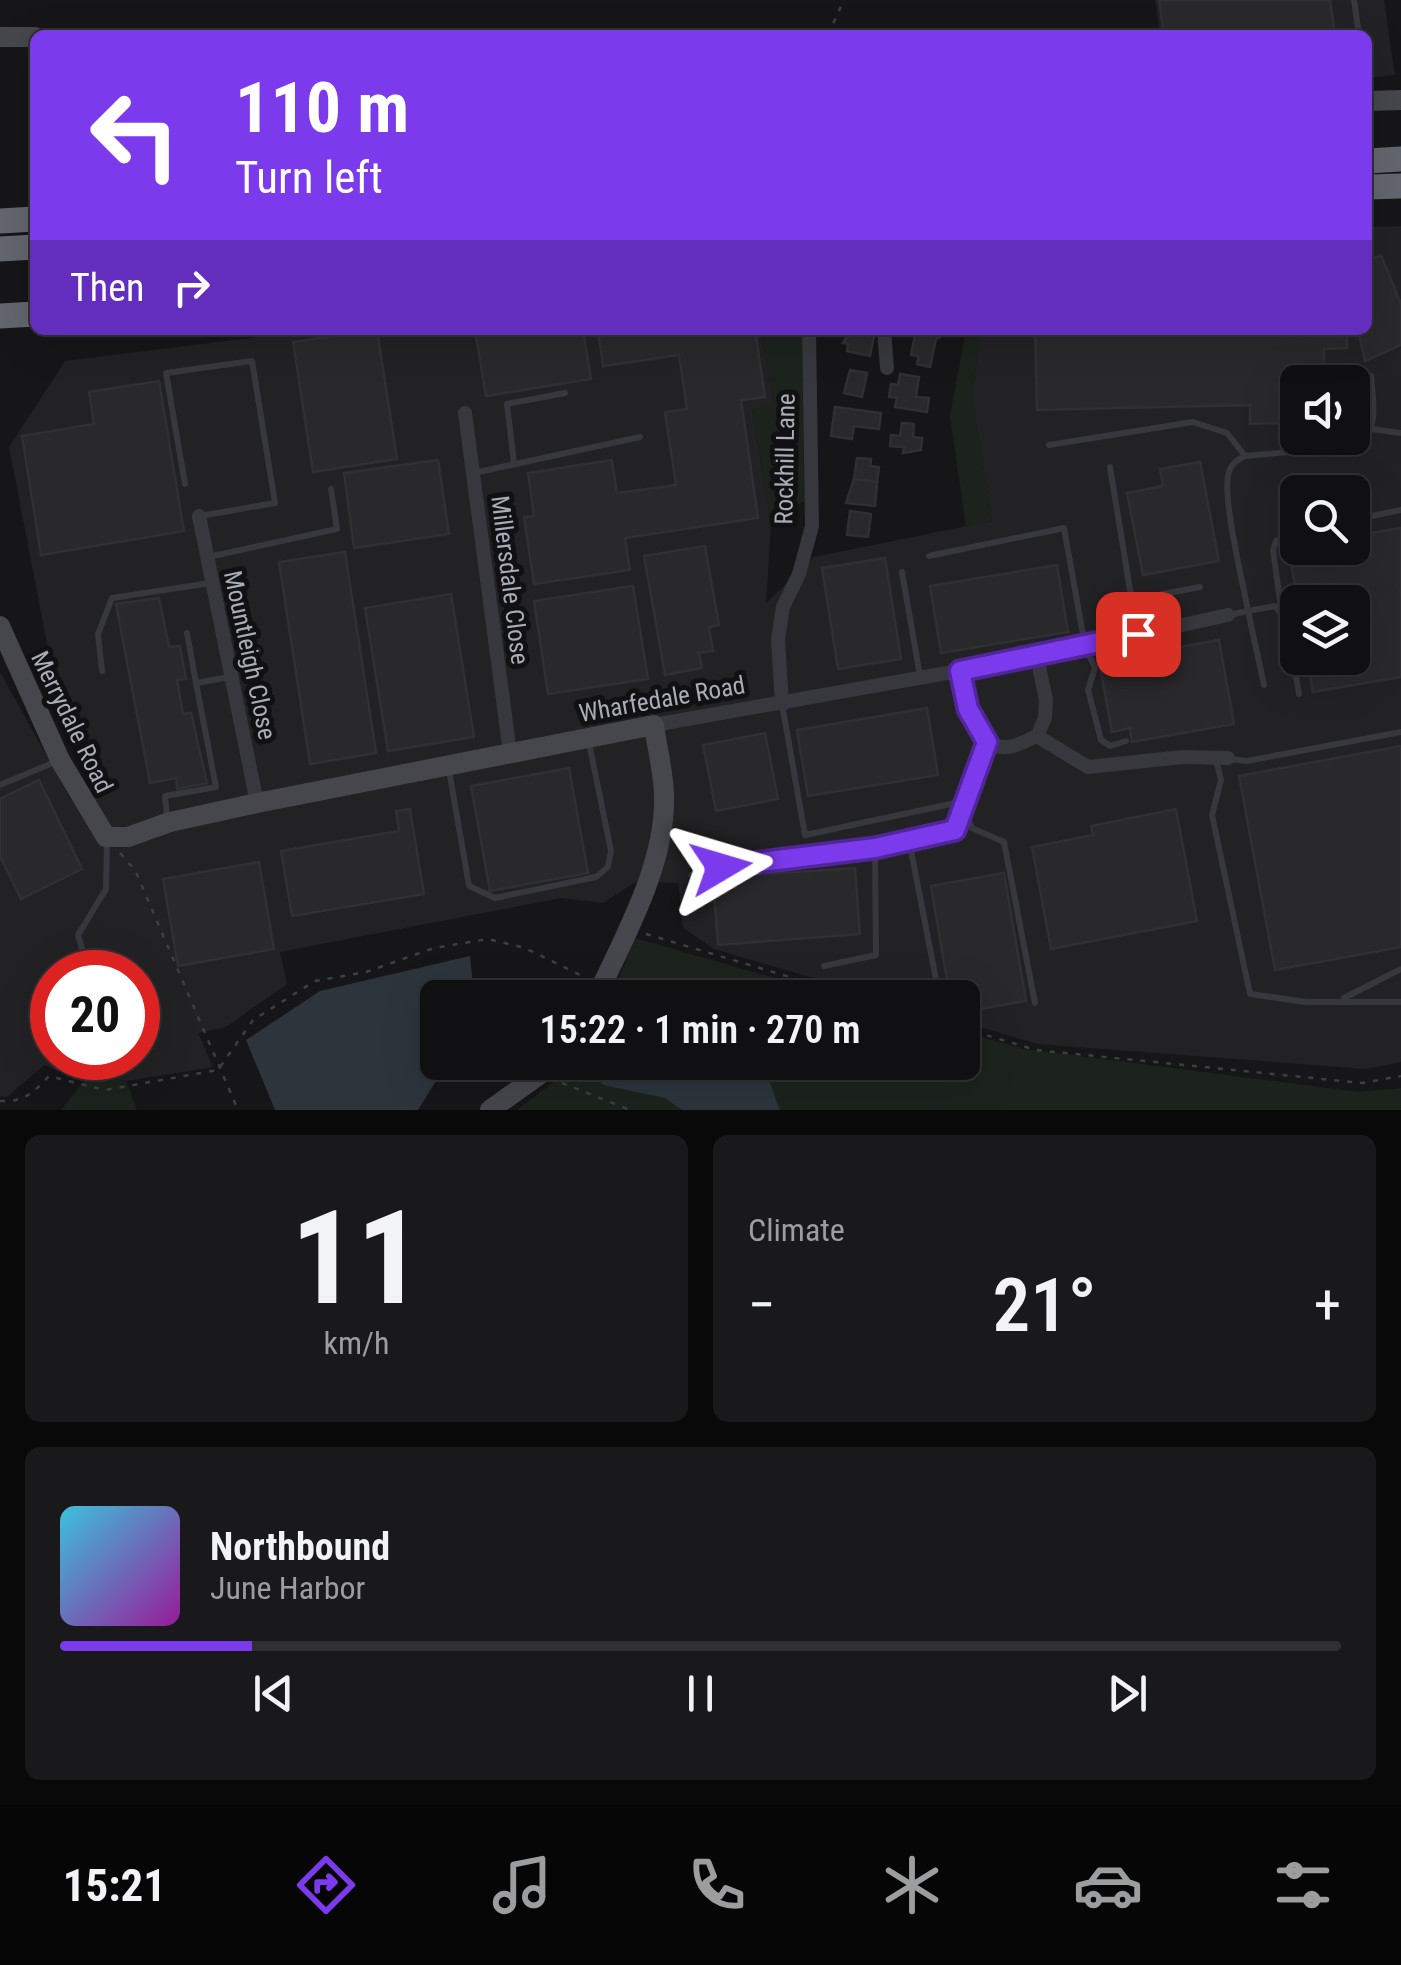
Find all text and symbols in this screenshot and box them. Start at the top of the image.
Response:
text: 110 m [235,67,409,149]
icon: left [70,70,200,200]
text: Turn left [235,151,383,204]
icon: right [164,260,219,315]
text: Then [70,266,144,310]
map controls [1280,365,1370,675]
button: sound [1280,365,1370,455]
street label: Rockhill Lane [769,393,801,525]
button: search [1280,475,1370,565]
street label: Millersdale Close [485,494,535,666]
street label: Mountleigh Close [218,568,282,742]
button: layers [1280,585,1370,675]
pin [1096,592,1181,677]
icon: arrive [1111,607,1166,662]
street label: Merrydale Road [25,646,119,798]
street label: Wharfedale Road [577,670,747,728]
position arrow [669,815,773,919]
speed limit sign: 20 [30,950,160,1080]
text: 15:22 · 1 min · 270 m [540,1008,860,1052]
text: 11 [291,1182,422,1335]
text: Climate [748,1211,845,1249]
text: 21° [992,1261,1097,1349]
text: − [748,1273,776,1337]
text: + [1314,1273,1341,1337]
text: km/h [324,1324,389,1362]
text: Northbound [210,1525,390,1569]
text: June Harbor [210,1569,365,1607]
icon: previous [246,1666,301,1721]
icon: pause [673,1666,728,1721]
icon: next [1100,1666,1155,1721]
icon: directions [291,1850,361,1920]
icon: music [487,1850,557,1920]
icon: phone [682,1850,752,1920]
icon: climate [877,1850,947,1920]
icon: car [1073,1850,1143,1920]
icon: filters [1268,1850,1338,1920]
text: 15:21 [63,1859,166,1912]

